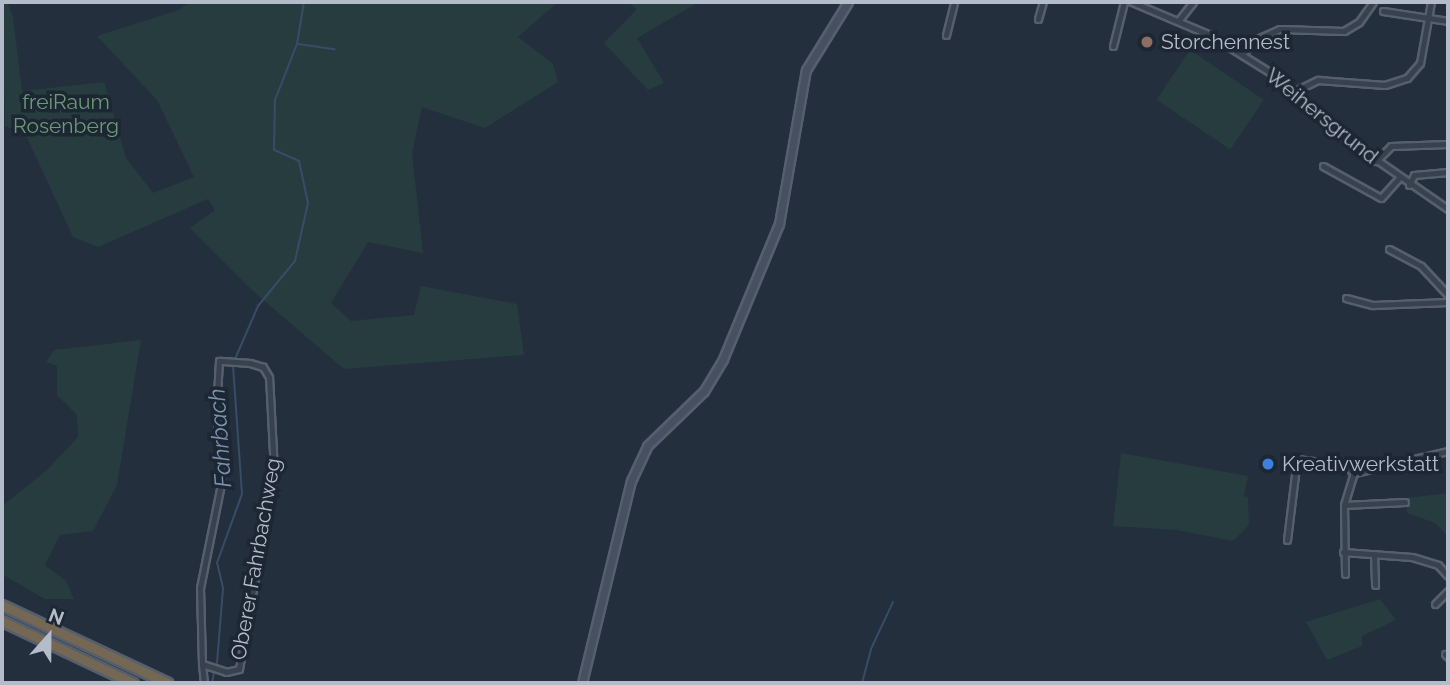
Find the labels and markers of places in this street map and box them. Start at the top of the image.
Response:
place label: Storchennest [1161,29,1290,55]
marker: Storchennest [1139,34,1155,50]
place label: Kreativwerkstatt [1282,451,1439,477]
marker: Kreativwerkstatt [1260,456,1276,472]

